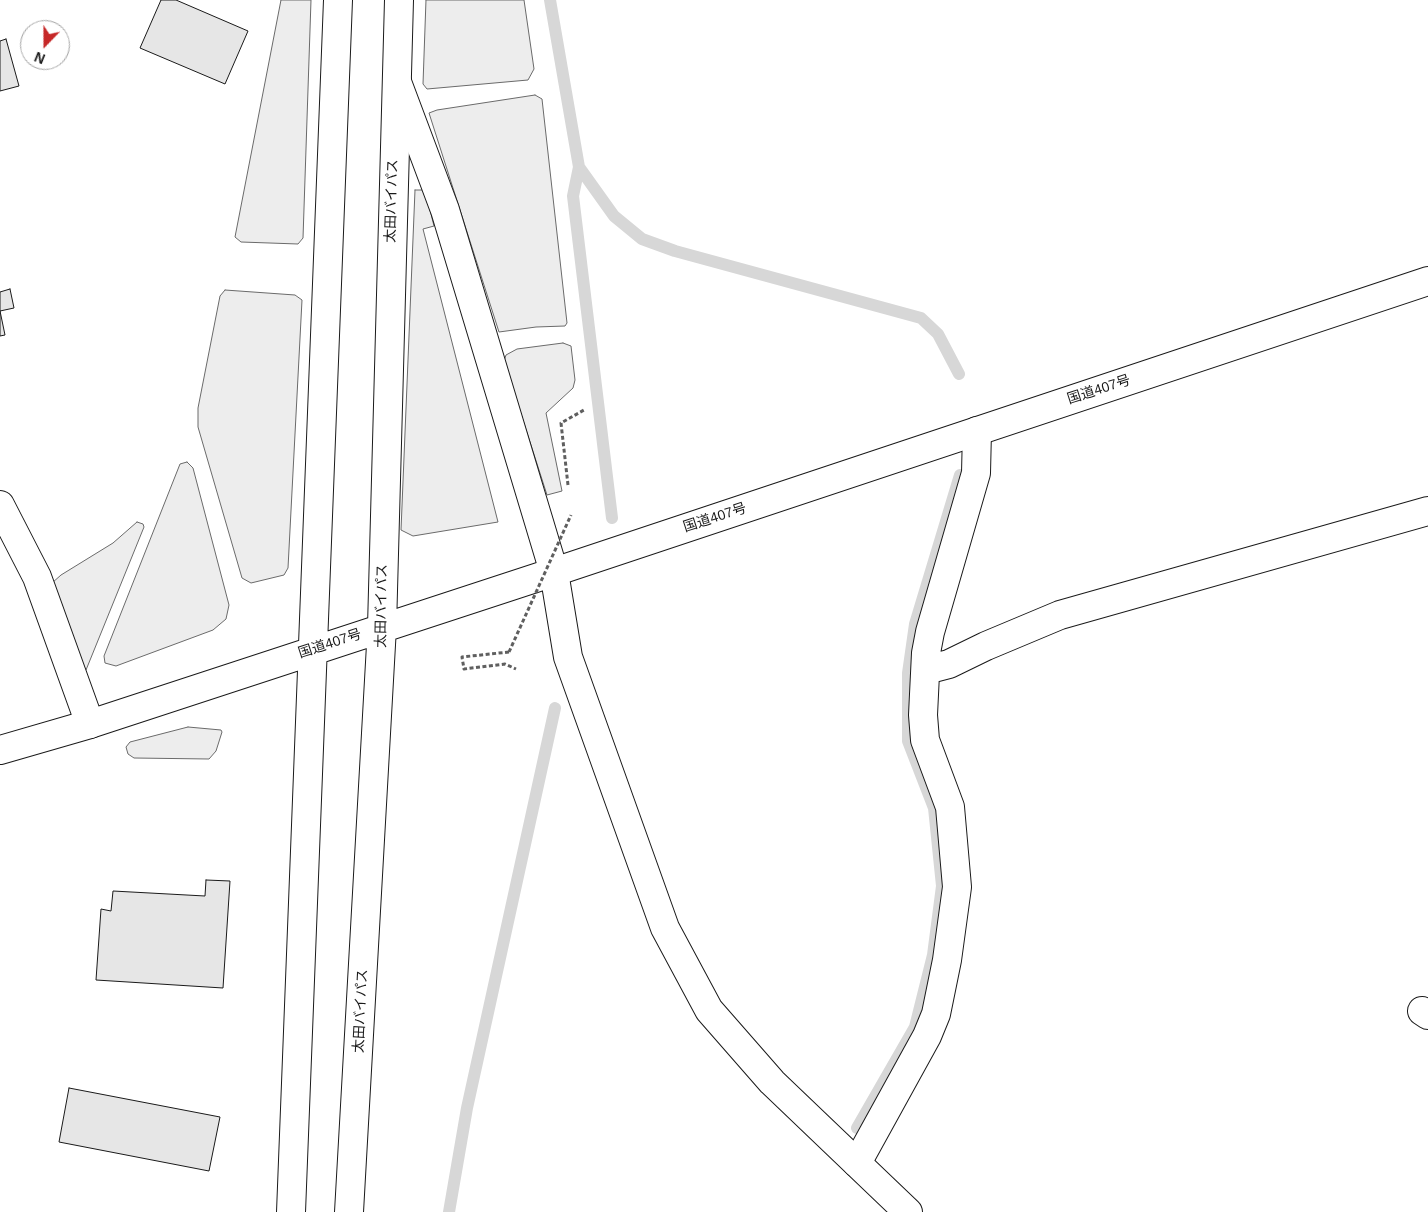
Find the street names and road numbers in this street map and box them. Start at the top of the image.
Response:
street label: 太田バイパス [382,159,402,243]
street label: 国道407号 [1065,372,1133,408]
street label: 国道407号 [681,500,749,536]
street label: 太田バイパス [373,564,391,648]
street label: 国道407号 [296,626,364,662]
street label: 太田バイパス [350,969,372,1053]

